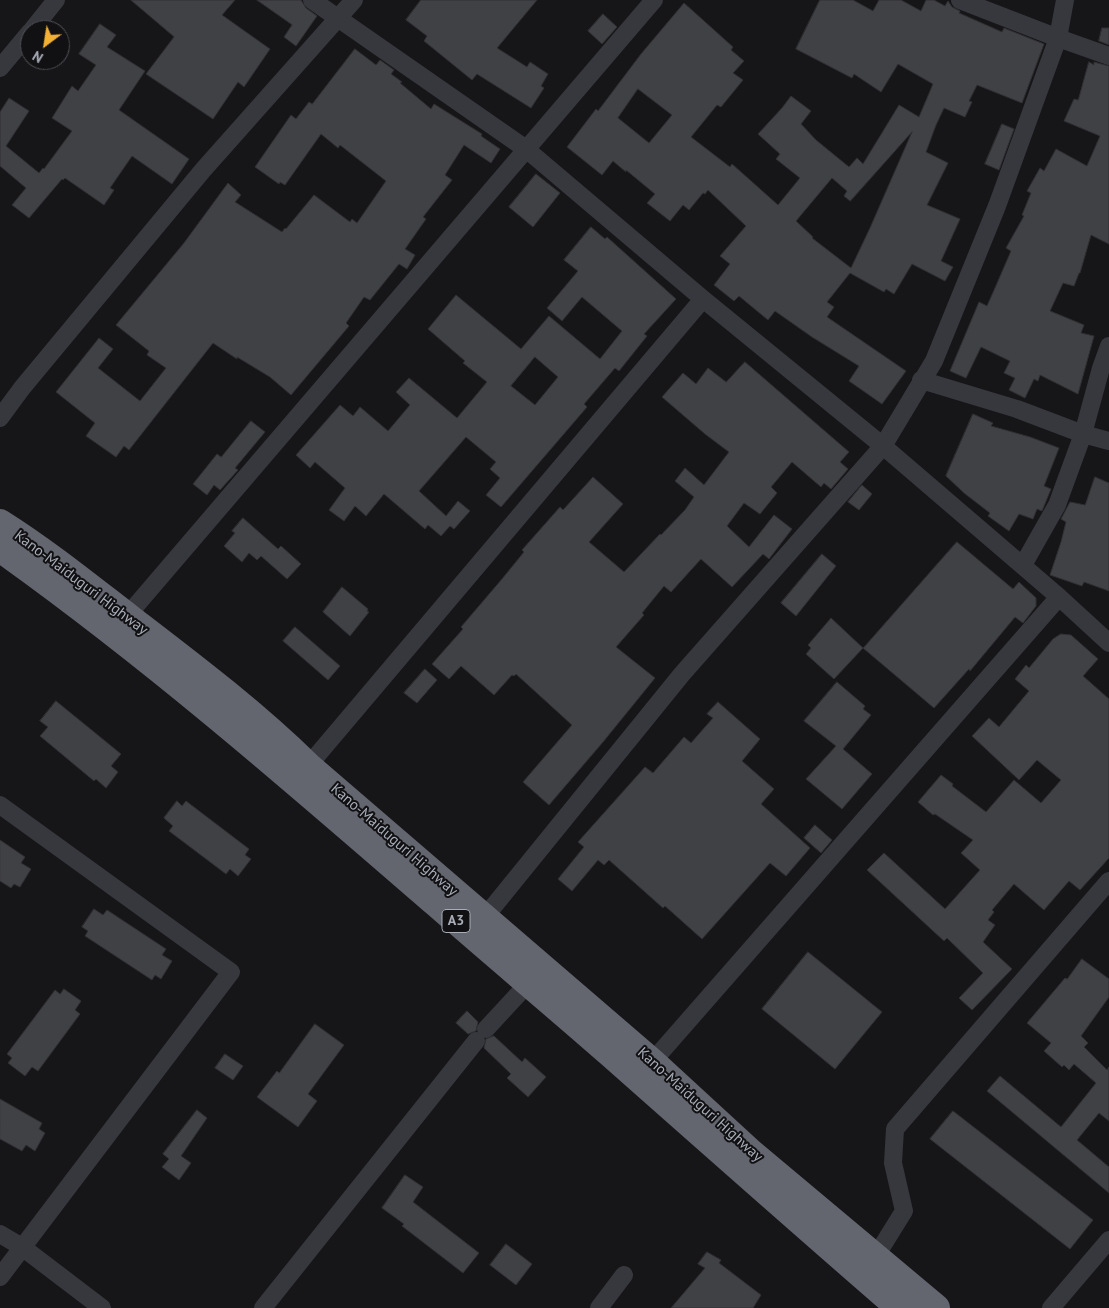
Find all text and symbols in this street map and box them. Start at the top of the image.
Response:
north arrow [20,20,70,70]
text: N [29,47,46,67]
street label: Kano-Maiduguri Highway [11,527,151,639]
street label: Kano-Maiduguri Highway [327,780,461,900]
road number: A3 [442,909,470,932]
street label: Kano-Maiduguri Highway [634,1044,766,1166]

